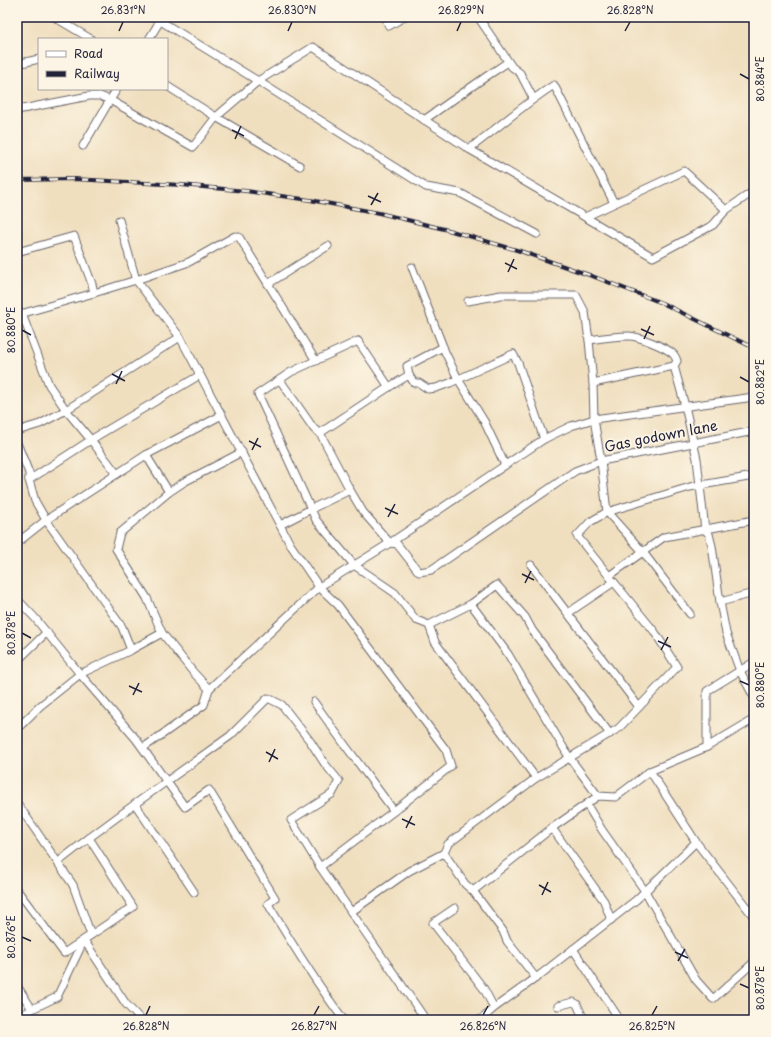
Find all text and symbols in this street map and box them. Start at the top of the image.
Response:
text: 26.831°N [100,2,146,17]
text: 26.830°N [268,2,316,17]
text: 26.829°N [438,2,484,17]
text: 26.828°N [606,2,654,17]
legend [38,38,168,90]
text: Road [74,44,103,62]
text: 80.884°E [752,56,767,102]
text: Railway [74,64,120,82]
text: 80.880°E [3,307,18,353]
text: 80.882°E [752,359,767,405]
street label: Gas godown lane [602,414,720,457]
text: 80.878°E [3,611,18,655]
text: 80.880°E [752,662,767,708]
text: 80.876°E [3,915,18,959]
text: 80.878°E [752,966,767,1010]
text: 26.828°N [122,1018,170,1033]
text: 26.827°N [291,1018,337,1033]
text: 26.826°N [460,1018,507,1033]
text: 26.825°N [629,1018,676,1033]

